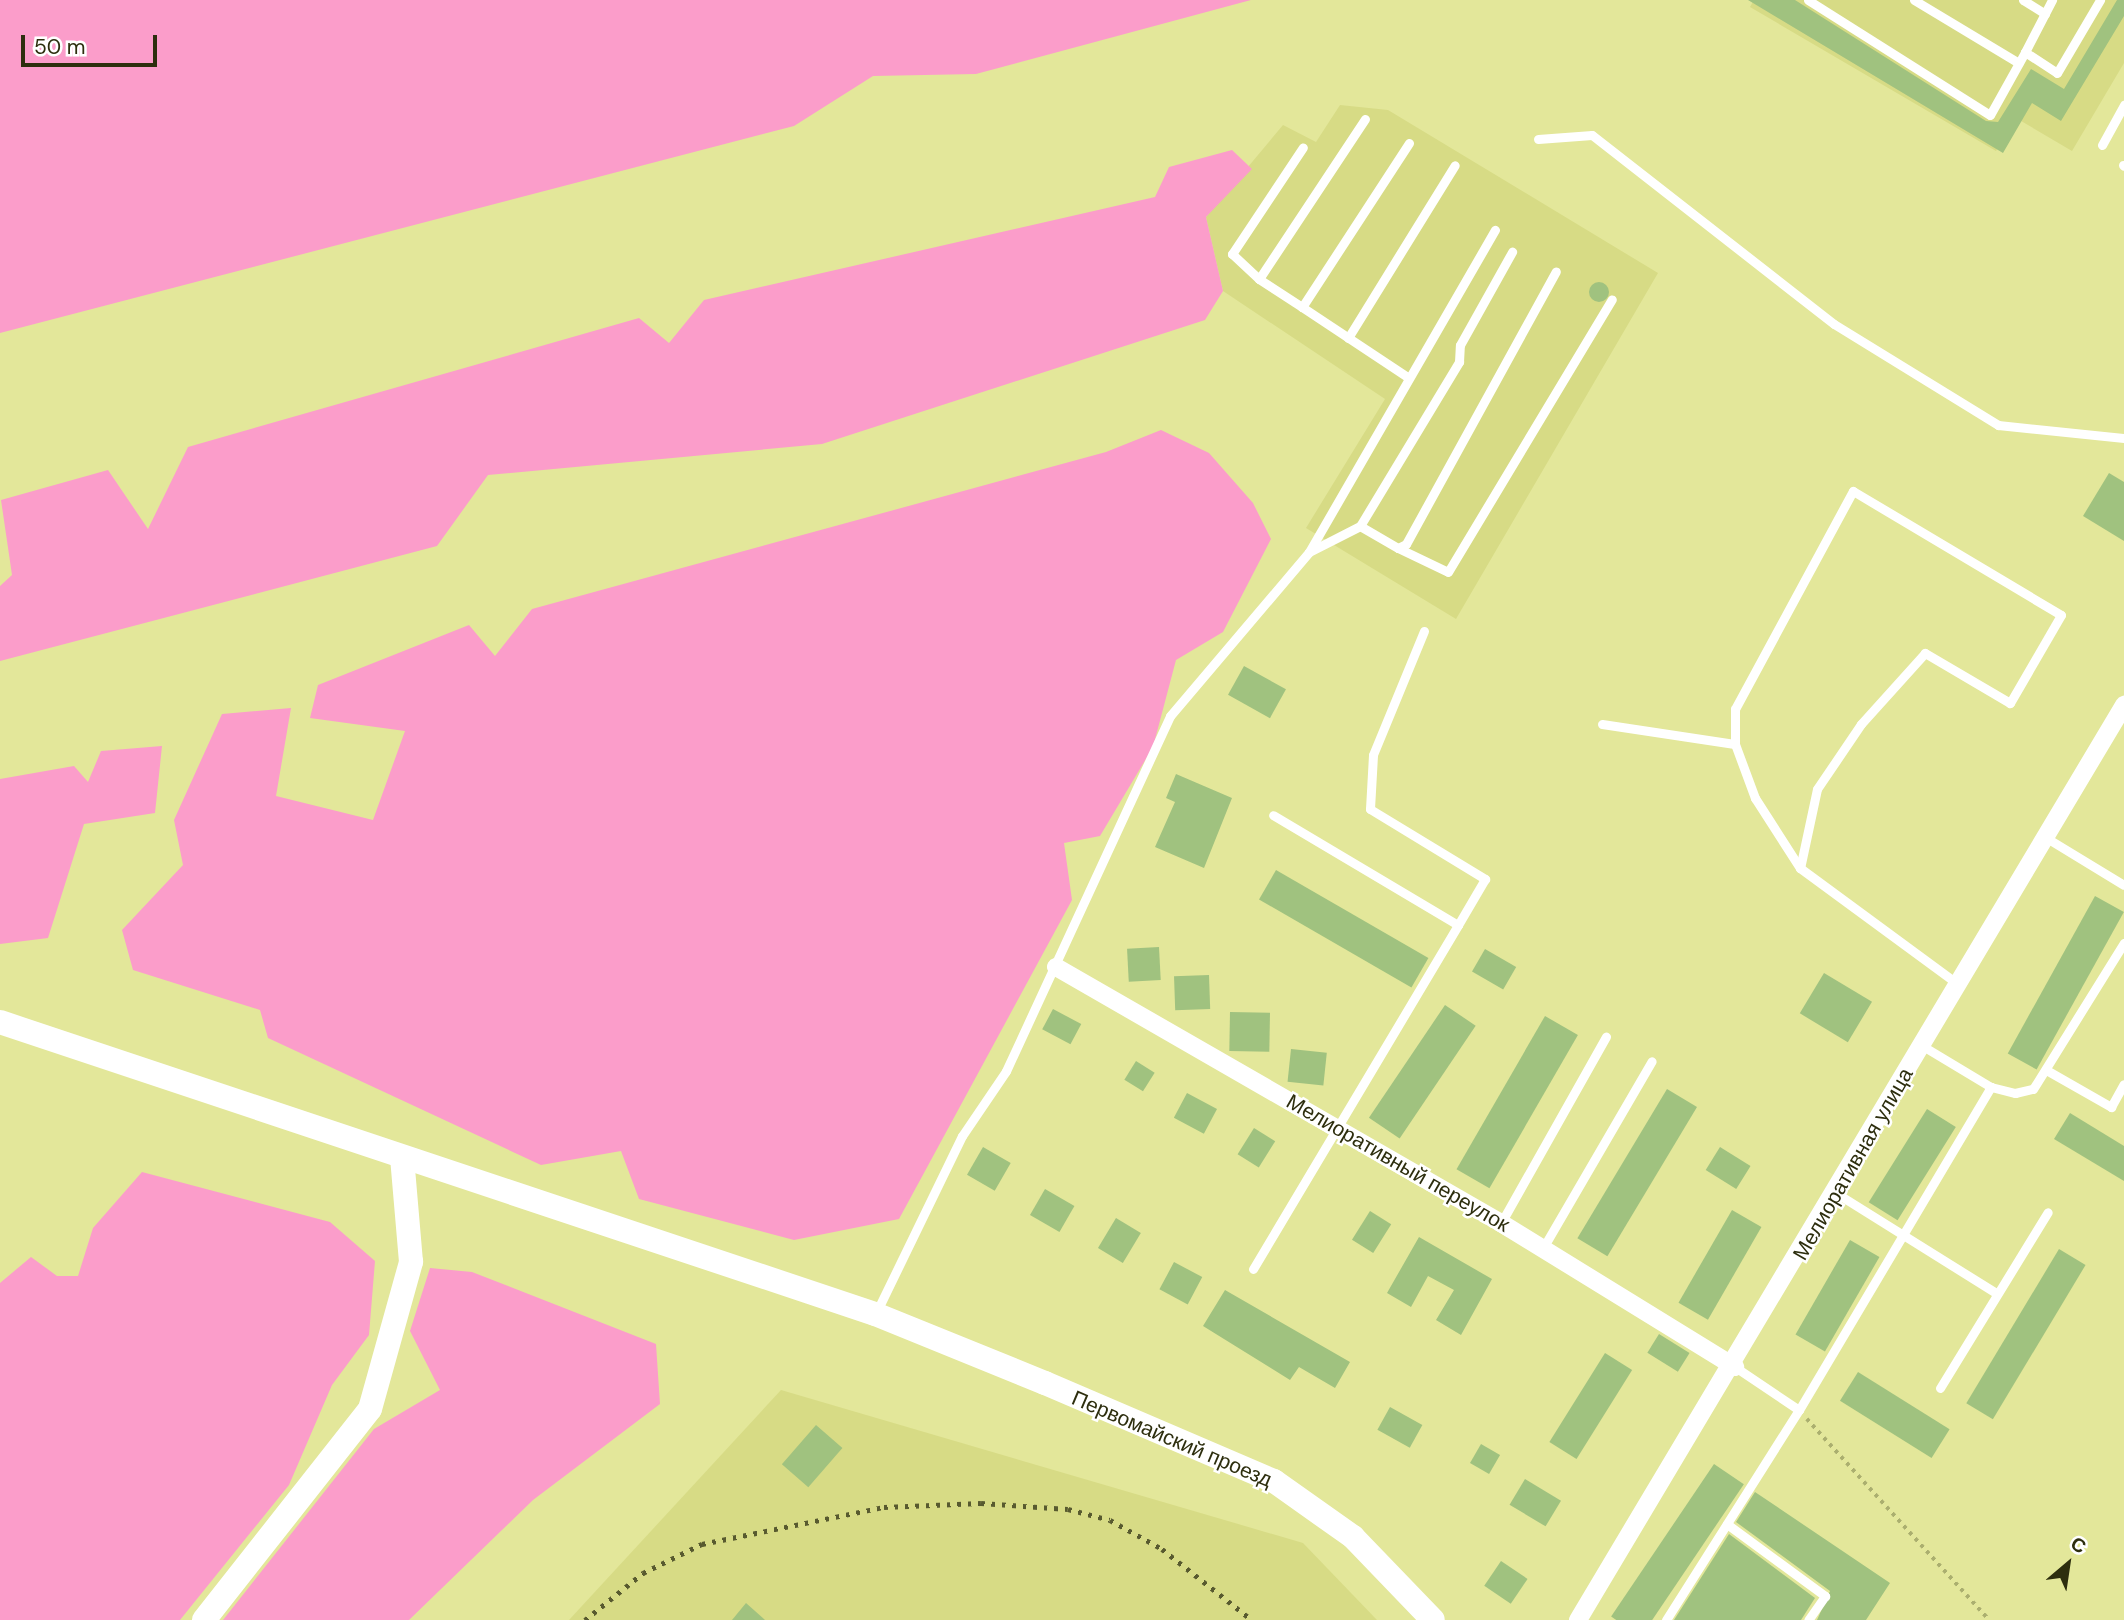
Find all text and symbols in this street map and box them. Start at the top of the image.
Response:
scale bar [24,21,161,65]
text: 50 m [34,33,85,61]
street label: Мелиоративная улица [1788,1063,1918,1265]
street label: Мелиоративный переулок [1282,1089,1514,1237]
street label: Первомайский проезд [1068,1385,1276,1493]
north arrow [2033,1529,2103,1599]
text: С [2066,1531,2090,1559]

